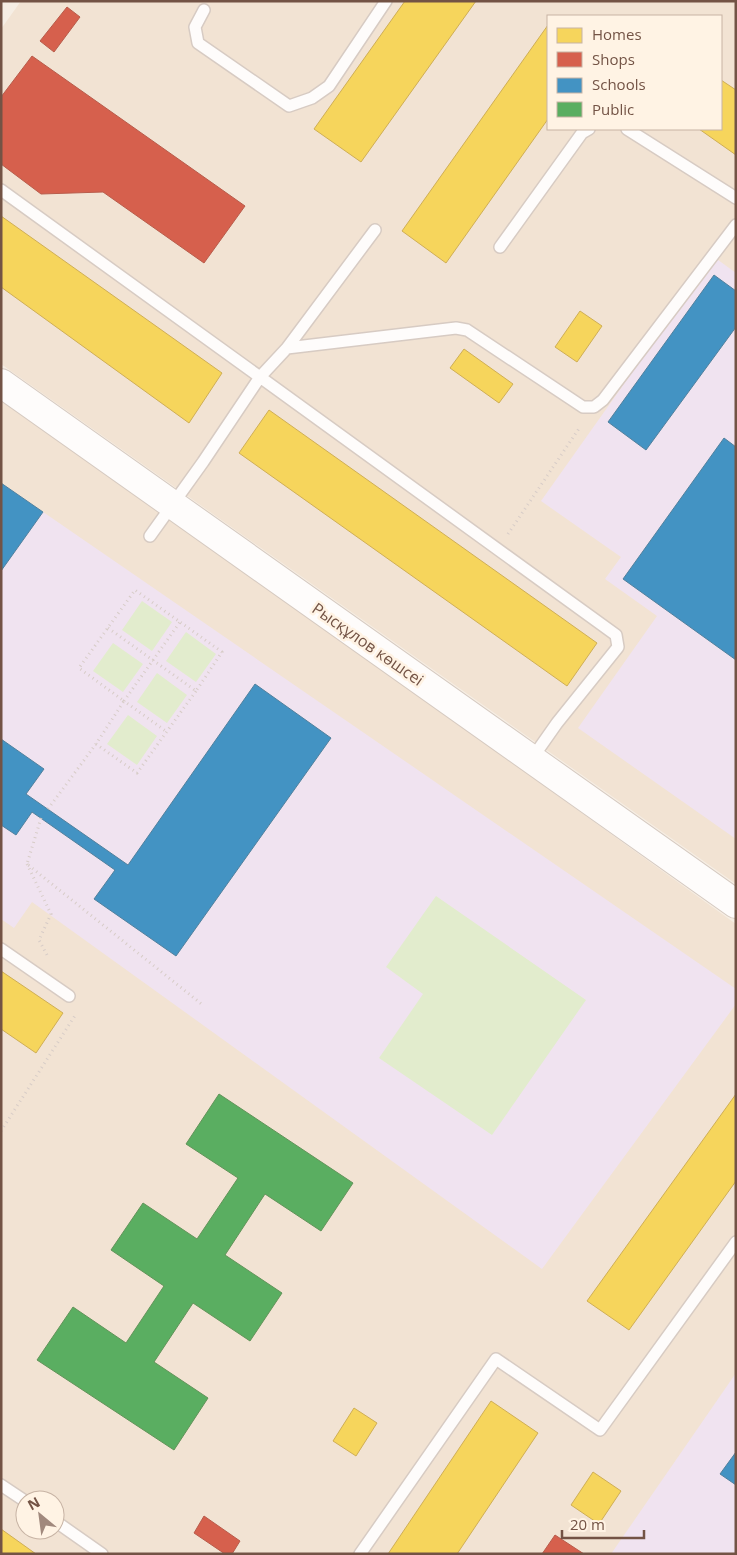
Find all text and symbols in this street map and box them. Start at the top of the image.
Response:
legend [547,15,722,130]
text: Homes [592,24,642,44]
text: Shops [592,49,635,69]
text: Schools [592,74,646,94]
text: Public [592,99,634,119]
street label: Рысқұлов көшсеі [308,597,428,691]
north arrow [15,1490,65,1540]
text: N [24,1492,43,1514]
scale bar [562,1508,644,1540]
text: 20 m [570,1514,605,1534]

